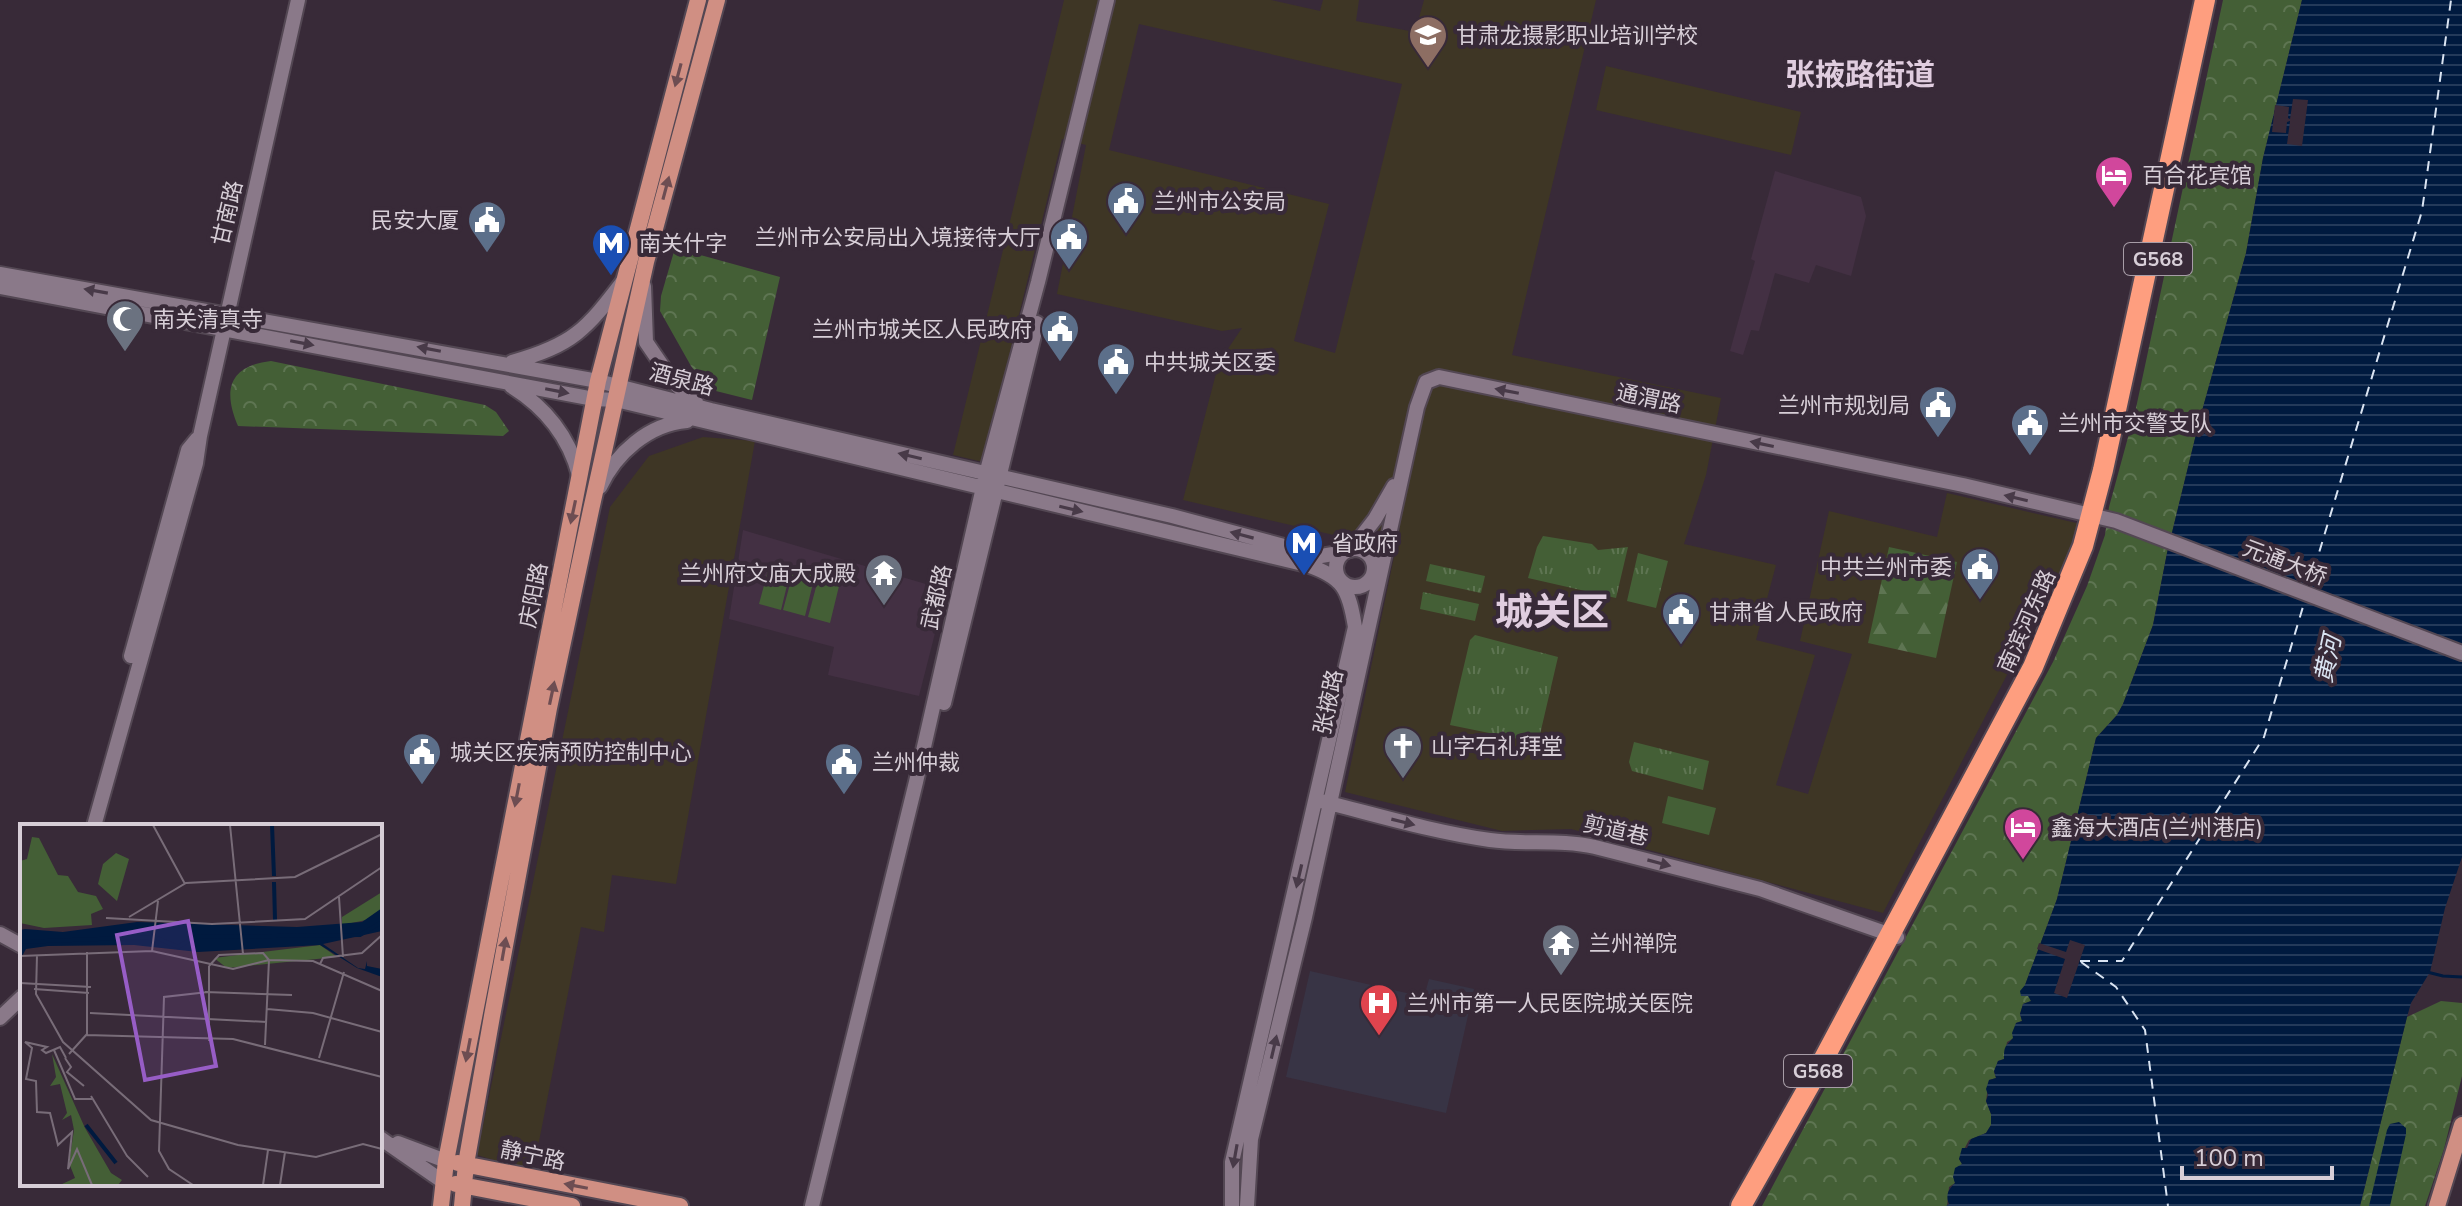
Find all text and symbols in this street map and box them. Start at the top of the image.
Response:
school or university icon: 甘肃龙摄影职业培训学校 [1407,14,1449,69]
place label: 甘肃龙摄影职业培训学校 [1456,21,1698,51]
district label: 张掖路街道 [1785,55,1935,96]
one-way arrow [672,63,684,88]
hotel icon: 百合花宾馆 [2093,154,2135,209]
place label: 百合花宾馆 [2142,161,2252,191]
one-way arrow [660,176,673,200]
street label: 甘南路 [206,178,250,249]
public building icon: 兰州市公安局 [1105,180,1147,235]
place label: 兰州市公安局 [1154,187,1286,217]
public building icon: 民安大厦 [466,199,508,254]
place label: 民安大厦 [371,206,459,236]
public building icon: 兰州市公安局出入境接待大厅 [1048,216,1090,271]
metro station icon: 南关什字 [590,222,632,277]
place label: 兰州市公安局出入境接待大厅 [755,223,1041,253]
place label: 南关什字 [639,229,727,259]
road number: G568 [2124,243,2192,275]
one-way arrow [83,285,108,297]
mosque icon: 南关清真寺 [104,298,146,353]
place label: 南关清真寺 [153,305,263,335]
public building icon: 兰州市城关区人民政府 [1039,308,1081,363]
place label: 兰州市城关区人民政府 [812,315,1032,345]
one-way arrow [290,338,315,350]
public building icon: 中共城关区委 [1095,341,1137,396]
one-way arrow [416,343,441,355]
place label: 中共城关区委 [1144,348,1276,378]
street label: 酒泉路 [646,357,718,403]
street label: 通渭路 [1613,377,1684,421]
one-way arrow [1495,384,1520,397]
public building icon: 兰州市规划局 [1917,384,1959,439]
one-way arrow [545,386,570,398]
place label: 兰州市规划局 [1778,391,1910,421]
public building icon: 兰州市交警支队 [2009,402,2051,457]
place label: 兰州市交警支队 [2058,409,2212,439]
one-way arrow [1749,437,1774,450]
one-way arrow [897,450,922,462]
one-way arrow [2004,491,2029,503]
one-way arrow [566,500,579,525]
one-way arrow [1059,503,1084,516]
metro station icon: 省政府 [1283,522,1325,577]
one-way arrow [1230,528,1254,541]
place label: 省政府 [1332,529,1398,559]
street label: 元通大桥 [2238,533,2331,593]
public building icon: 中共兰州市委 [1959,546,2001,601]
temple icon: 兰州府文庙大成殿 [863,552,905,607]
place label: 中共兰州市委 [1820,553,1952,583]
place label: 兰州府文庙大成殿 [680,559,856,589]
street label: 庆阳路 [513,560,555,630]
street label: 武都路 [915,562,959,633]
street label: 南滨河东路 [1991,565,2063,678]
district label: 城关区 [1495,587,1609,638]
public building icon: 甘肃省人民政府 [1660,591,1702,646]
place label: 甘肃省人民政府 [1709,598,1863,628]
water label: 黄河 [2307,628,2349,686]
street label: 张掖路 [1307,667,1351,738]
one-way arrow [546,681,559,706]
church icon: 山字石礼拜堂 [1382,725,1424,780]
public building icon: 城关区疾病预防控制中心 [401,731,443,786]
place label: 山字石礼拜堂 [1431,732,1563,762]
place label: 城关区疾病预防控制中心 [450,738,692,768]
public building icon: 兰州仲裁 [823,741,865,796]
place label: 兰州仲裁 [872,748,960,778]
one-way arrow [510,783,522,808]
hotel icon: 鑫海大酒店(兰州港店) [2002,806,2044,861]
street label: 剪道巷 [1580,809,1651,853]
place label: 鑫海大酒店(兰州港店) [2051,813,2263,843]
one-way arrow [1391,817,1416,829]
inset map [20,824,382,1186]
one-way arrow [1647,857,1671,870]
one-way arrow [1292,863,1305,888]
temple icon: 兰州禅院 [1540,922,1582,977]
place label: 兰州禅院 [1589,929,1677,959]
one-way arrow [499,936,511,961]
hospital icon: 兰州市第一人民医院城关医院 [1358,982,1400,1037]
place label: 兰州市第一人民医院城关医院 [1407,989,1693,1019]
one-way arrow [1268,1034,1281,1059]
one-way arrow [461,1038,473,1063]
road number: G568 [1784,1055,1852,1087]
scale bar [2182,1130,2332,1180]
street label: 静宁路 [497,1134,568,1178]
text: 100 m [2194,1142,2264,1174]
one-way arrow [1228,1144,1240,1169]
one-way arrow [563,1180,588,1192]

